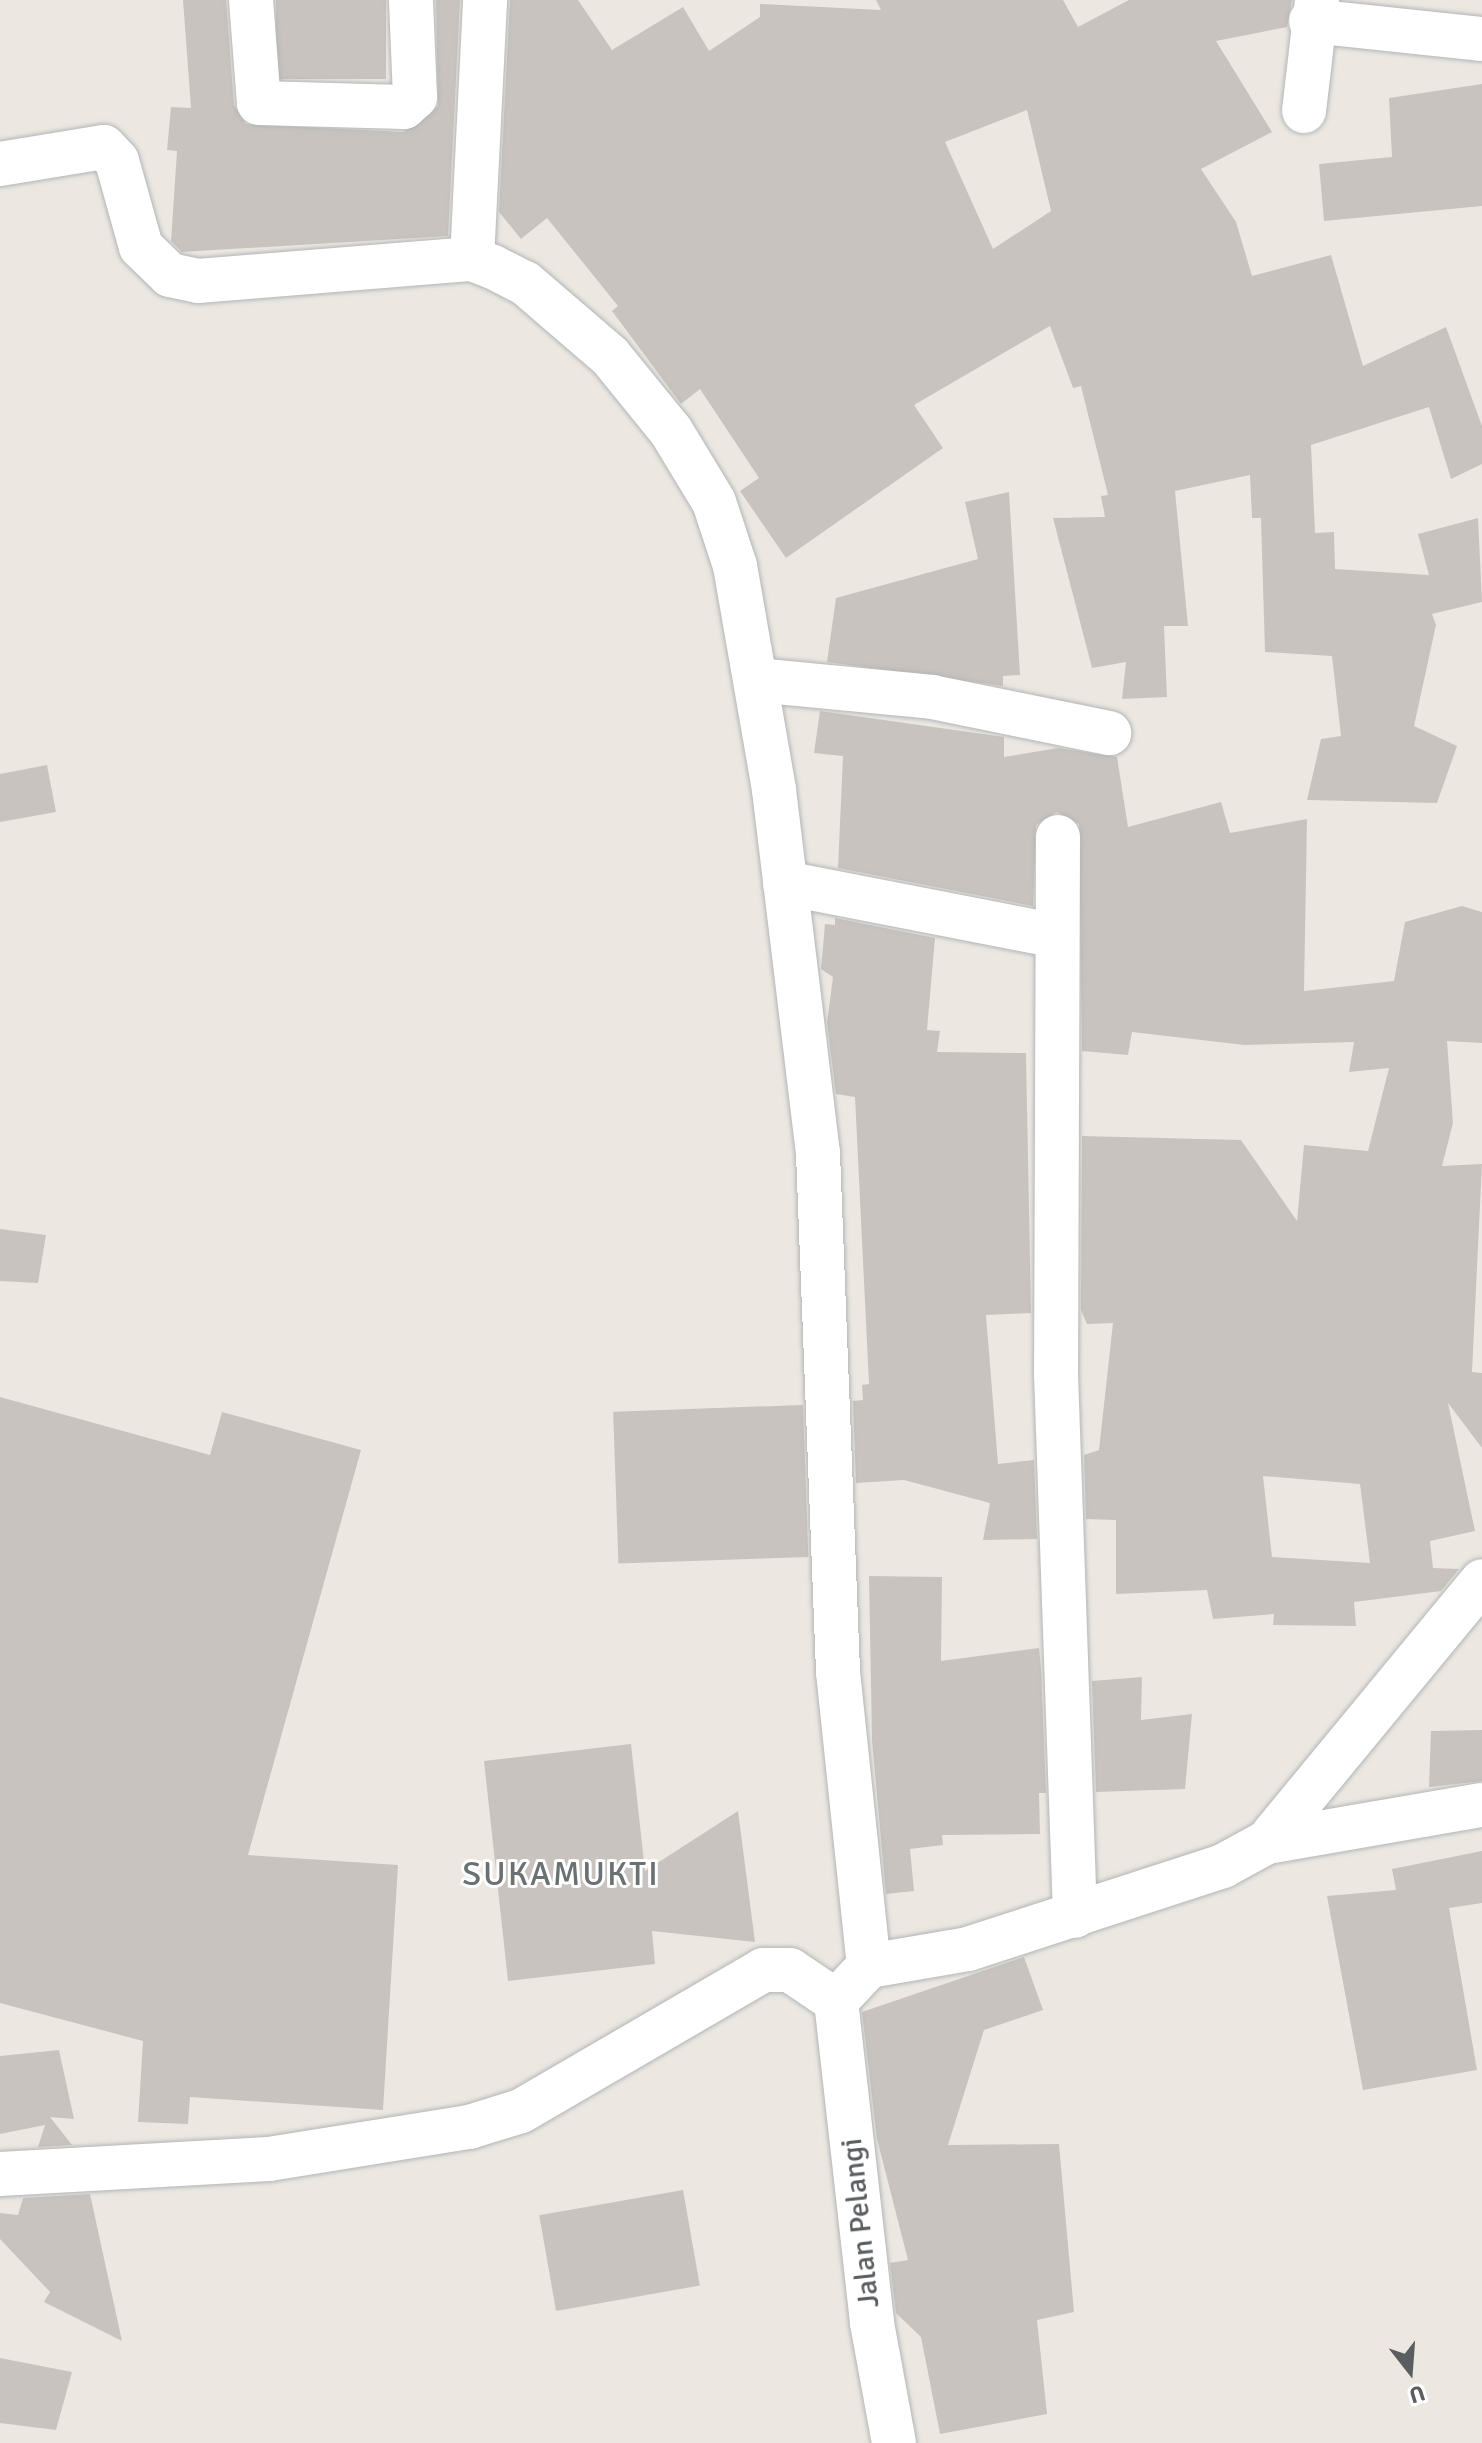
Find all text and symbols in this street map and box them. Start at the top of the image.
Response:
district label: SUKAMUKTI [462,1855,660,1895]
street label: Jalan Pelangi [834,2136,888,2310]
north arrow [1370,2331,1450,2411]
text: U [1406,2379,1428,2410]

